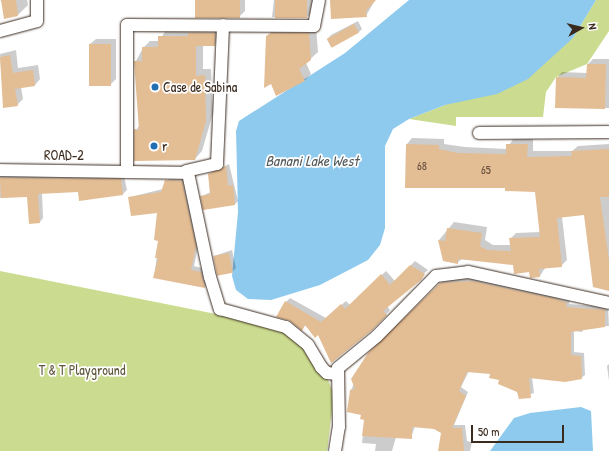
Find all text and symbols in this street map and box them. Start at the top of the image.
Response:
north arrow [561,8,601,48]
text: N [586,22,600,30]
place label: Case de Sabina [163,79,237,95]
marker: Case de Sabina [150,82,160,92]
place label: r [162,138,167,154]
marker: r [149,141,159,151]
street label: ROAD-2 [44,147,84,163]
water label: Banani Lake West [266,152,358,170]
house number: 68 [417,159,427,173]
house number: 65 [481,163,491,177]
park label: T & T Playground [39,362,125,378]
scale bar [473,417,566,443]
text: 50 m [478,423,499,440]

